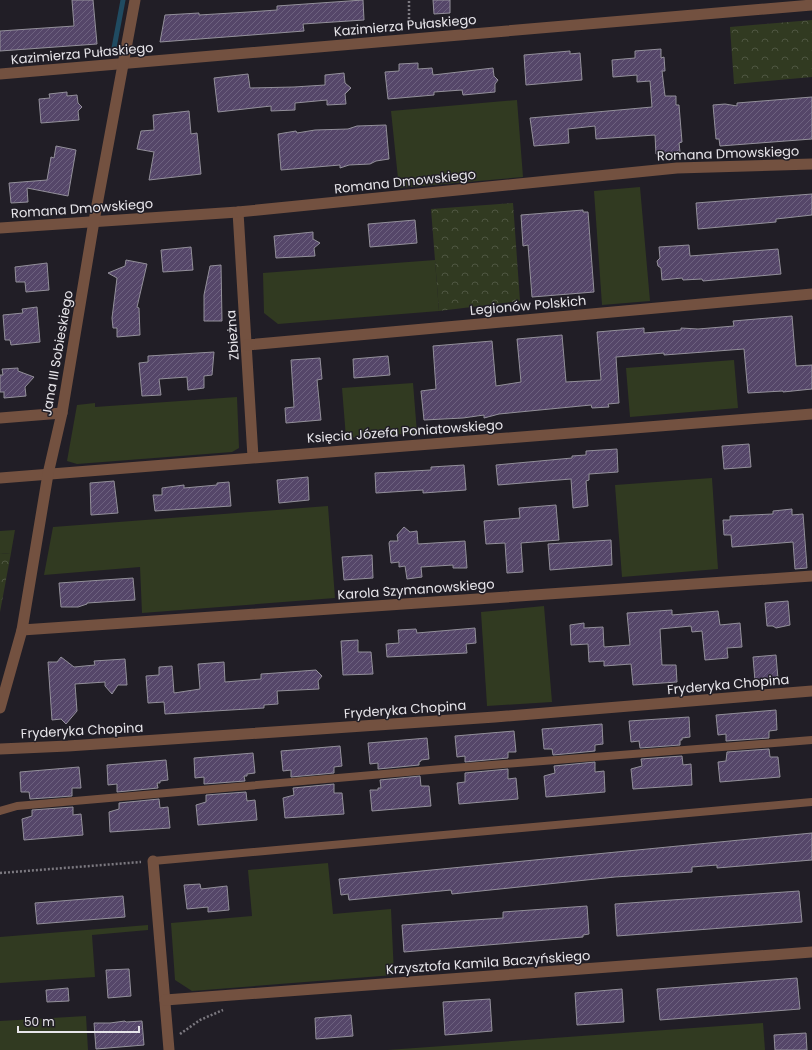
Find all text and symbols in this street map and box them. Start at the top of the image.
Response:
street label: Kazimierza Pułaskiego [333,10,477,41]
street label: Kazimierza Pułaskiego [10,38,154,69]
street label: Romana Dmowskiego [657,142,800,165]
street label: Romana Dmowskiego [333,165,477,198]
street label: Romana Dmowskiego [10,194,154,223]
street label: Jana III Sobieskiego [37,289,78,417]
street label: Legionów Polskich [469,291,587,320]
street label: Zbieżna [221,309,244,361]
street label: Księcia Józefa Poniatowskiego [306,415,504,448]
street label: Karola Szymanowskiego [337,575,495,604]
street label: Fryderyka Chopina [666,670,790,699]
street label: Fryderyka Chopina [343,696,467,723]
street label: Fryderyka Chopina [20,718,144,743]
street label: Krzysztofa Kamila Baczyńskiego [385,946,591,979]
scale bar [18,1008,139,1034]
text: 50 m [24,1013,55,1030]

